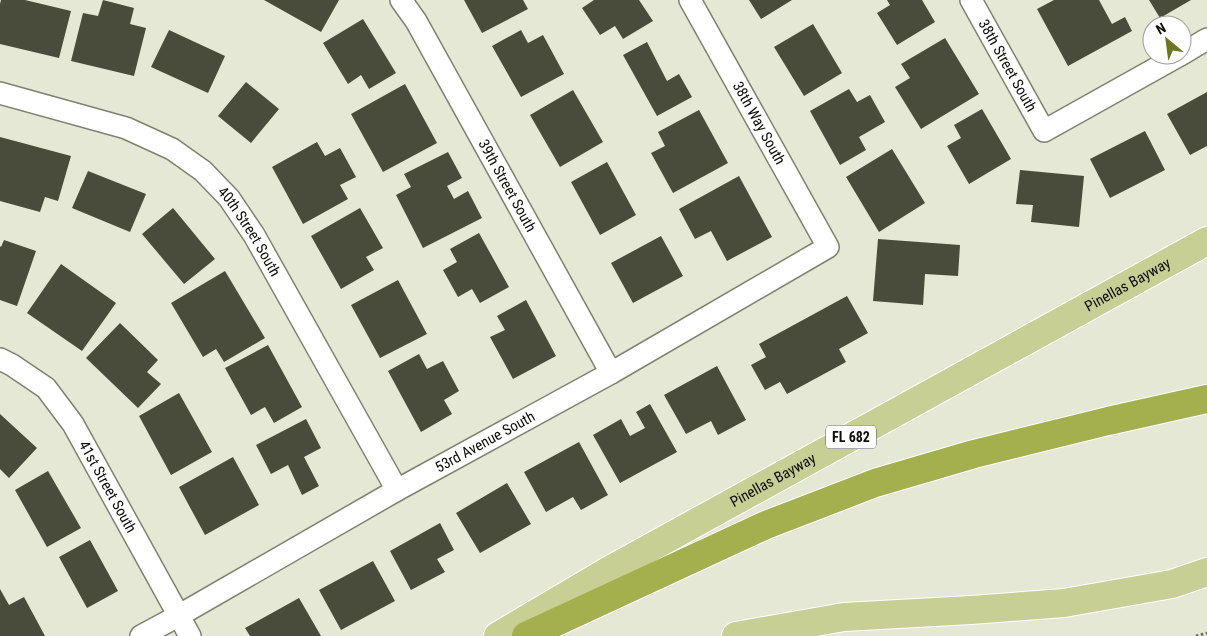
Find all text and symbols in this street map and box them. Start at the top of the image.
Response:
north arrow [1142,15,1192,65]
street label: 38th Street South [975,16,1040,115]
text: N [1153,20,1168,38]
street label: 38th Way South [729,78,789,168]
street label: 39th Street South [474,136,540,235]
street label: 40th Street South [214,183,284,279]
street label: Pinellas Bayway [1082,254,1174,316]
street label: 53rd Avenue South [432,407,538,476]
road number: FL 682 [826,426,876,448]
street label: 41st Street South [75,437,140,536]
street label: Pinellas Bayway [727,449,819,511]

